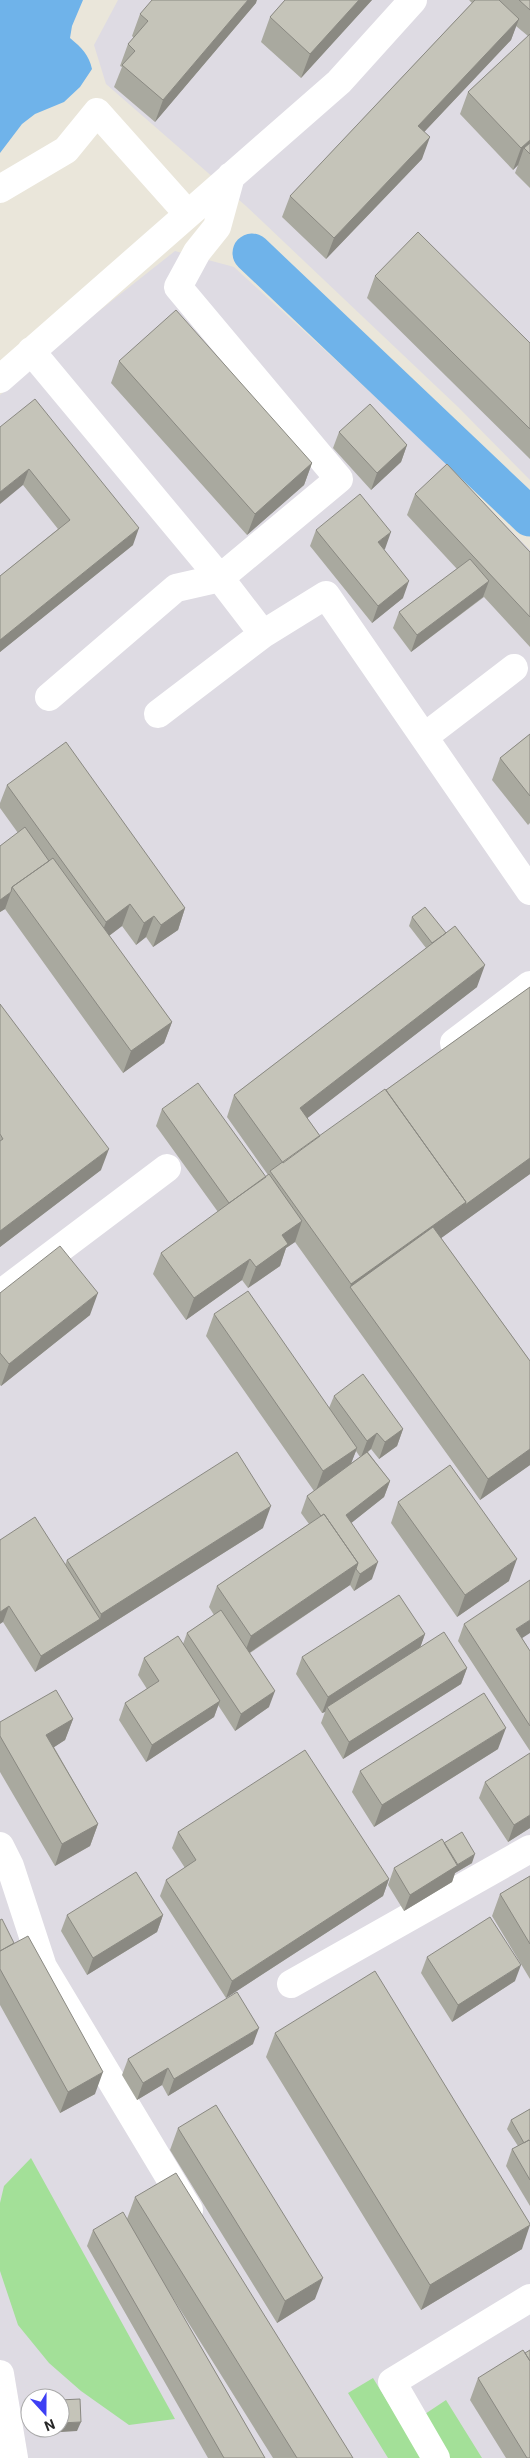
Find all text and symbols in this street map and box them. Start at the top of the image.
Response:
north arrow [20,2388,70,2438]
text: N [42,2416,57,2434]

